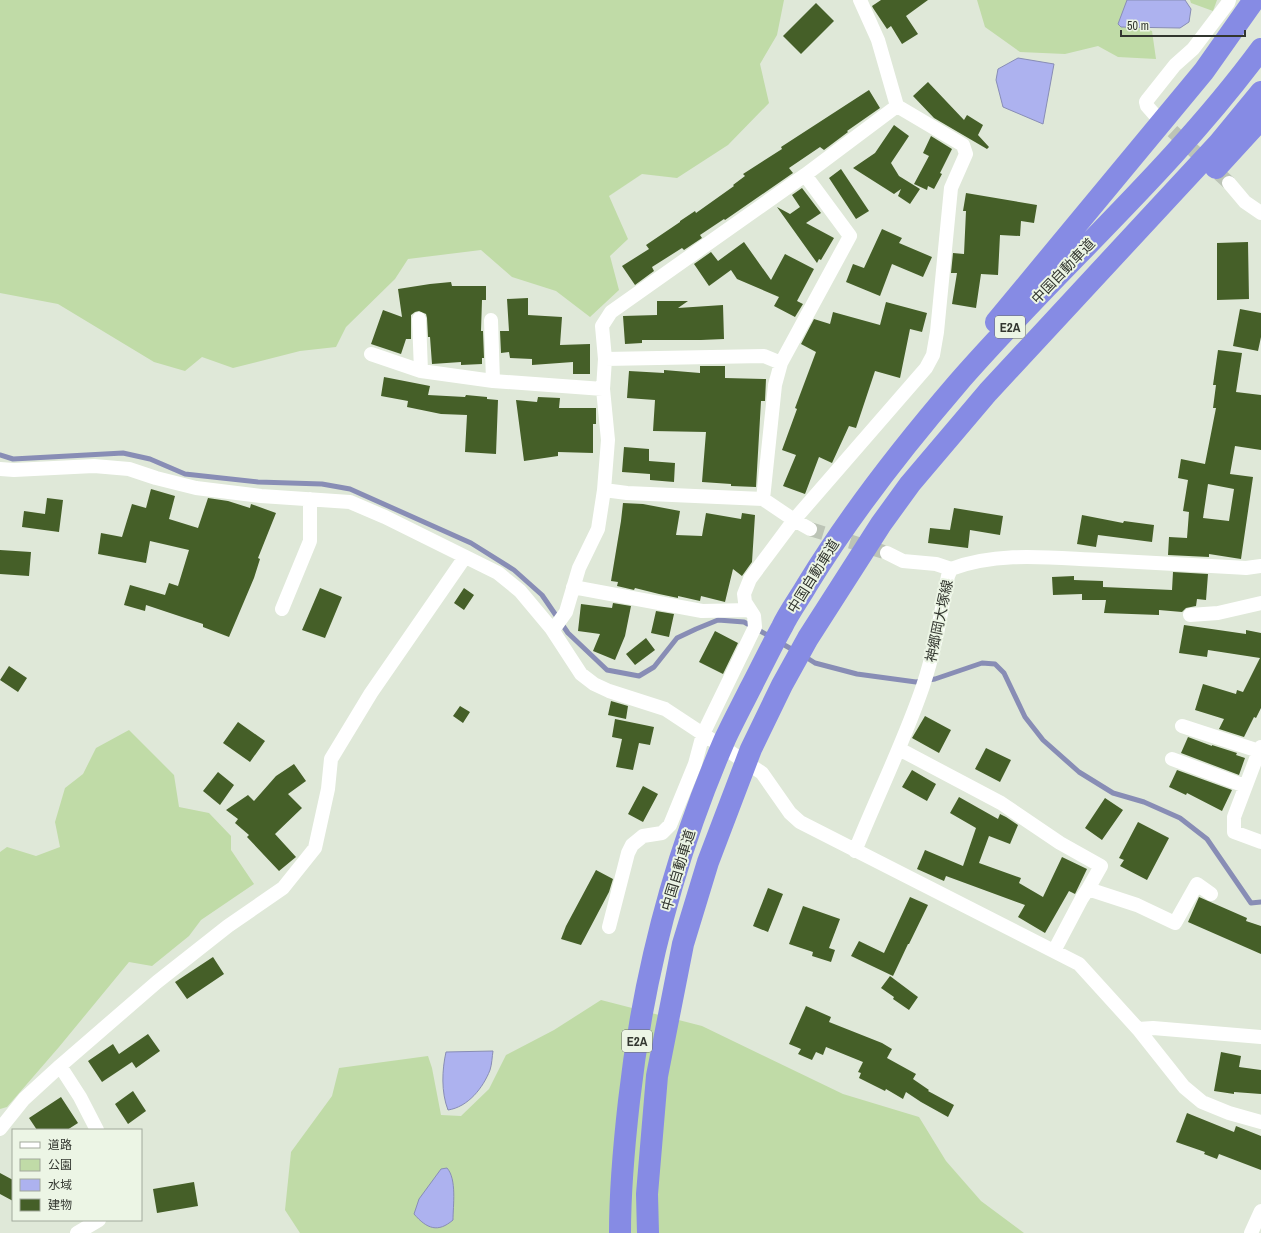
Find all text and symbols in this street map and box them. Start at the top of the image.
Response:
scale bar [1121,12,1245,38]
text: 50 m [1127,18,1149,34]
street label: 中国自動車道 [1027,235,1099,307]
road number: E2A [995,316,1025,338]
street label: 中国自動車道 [783,536,843,616]
street label: 神郷岡大塚線 [921,578,957,664]
street label: 中国自動車道 [657,827,699,913]
road number: E2A [622,1030,652,1052]
legend [12,1129,142,1221]
text: 道路 [48,1137,72,1153]
text: 公園 [48,1157,72,1173]
text: 水域 [48,1177,72,1193]
text: 建物 [48,1197,72,1213]

